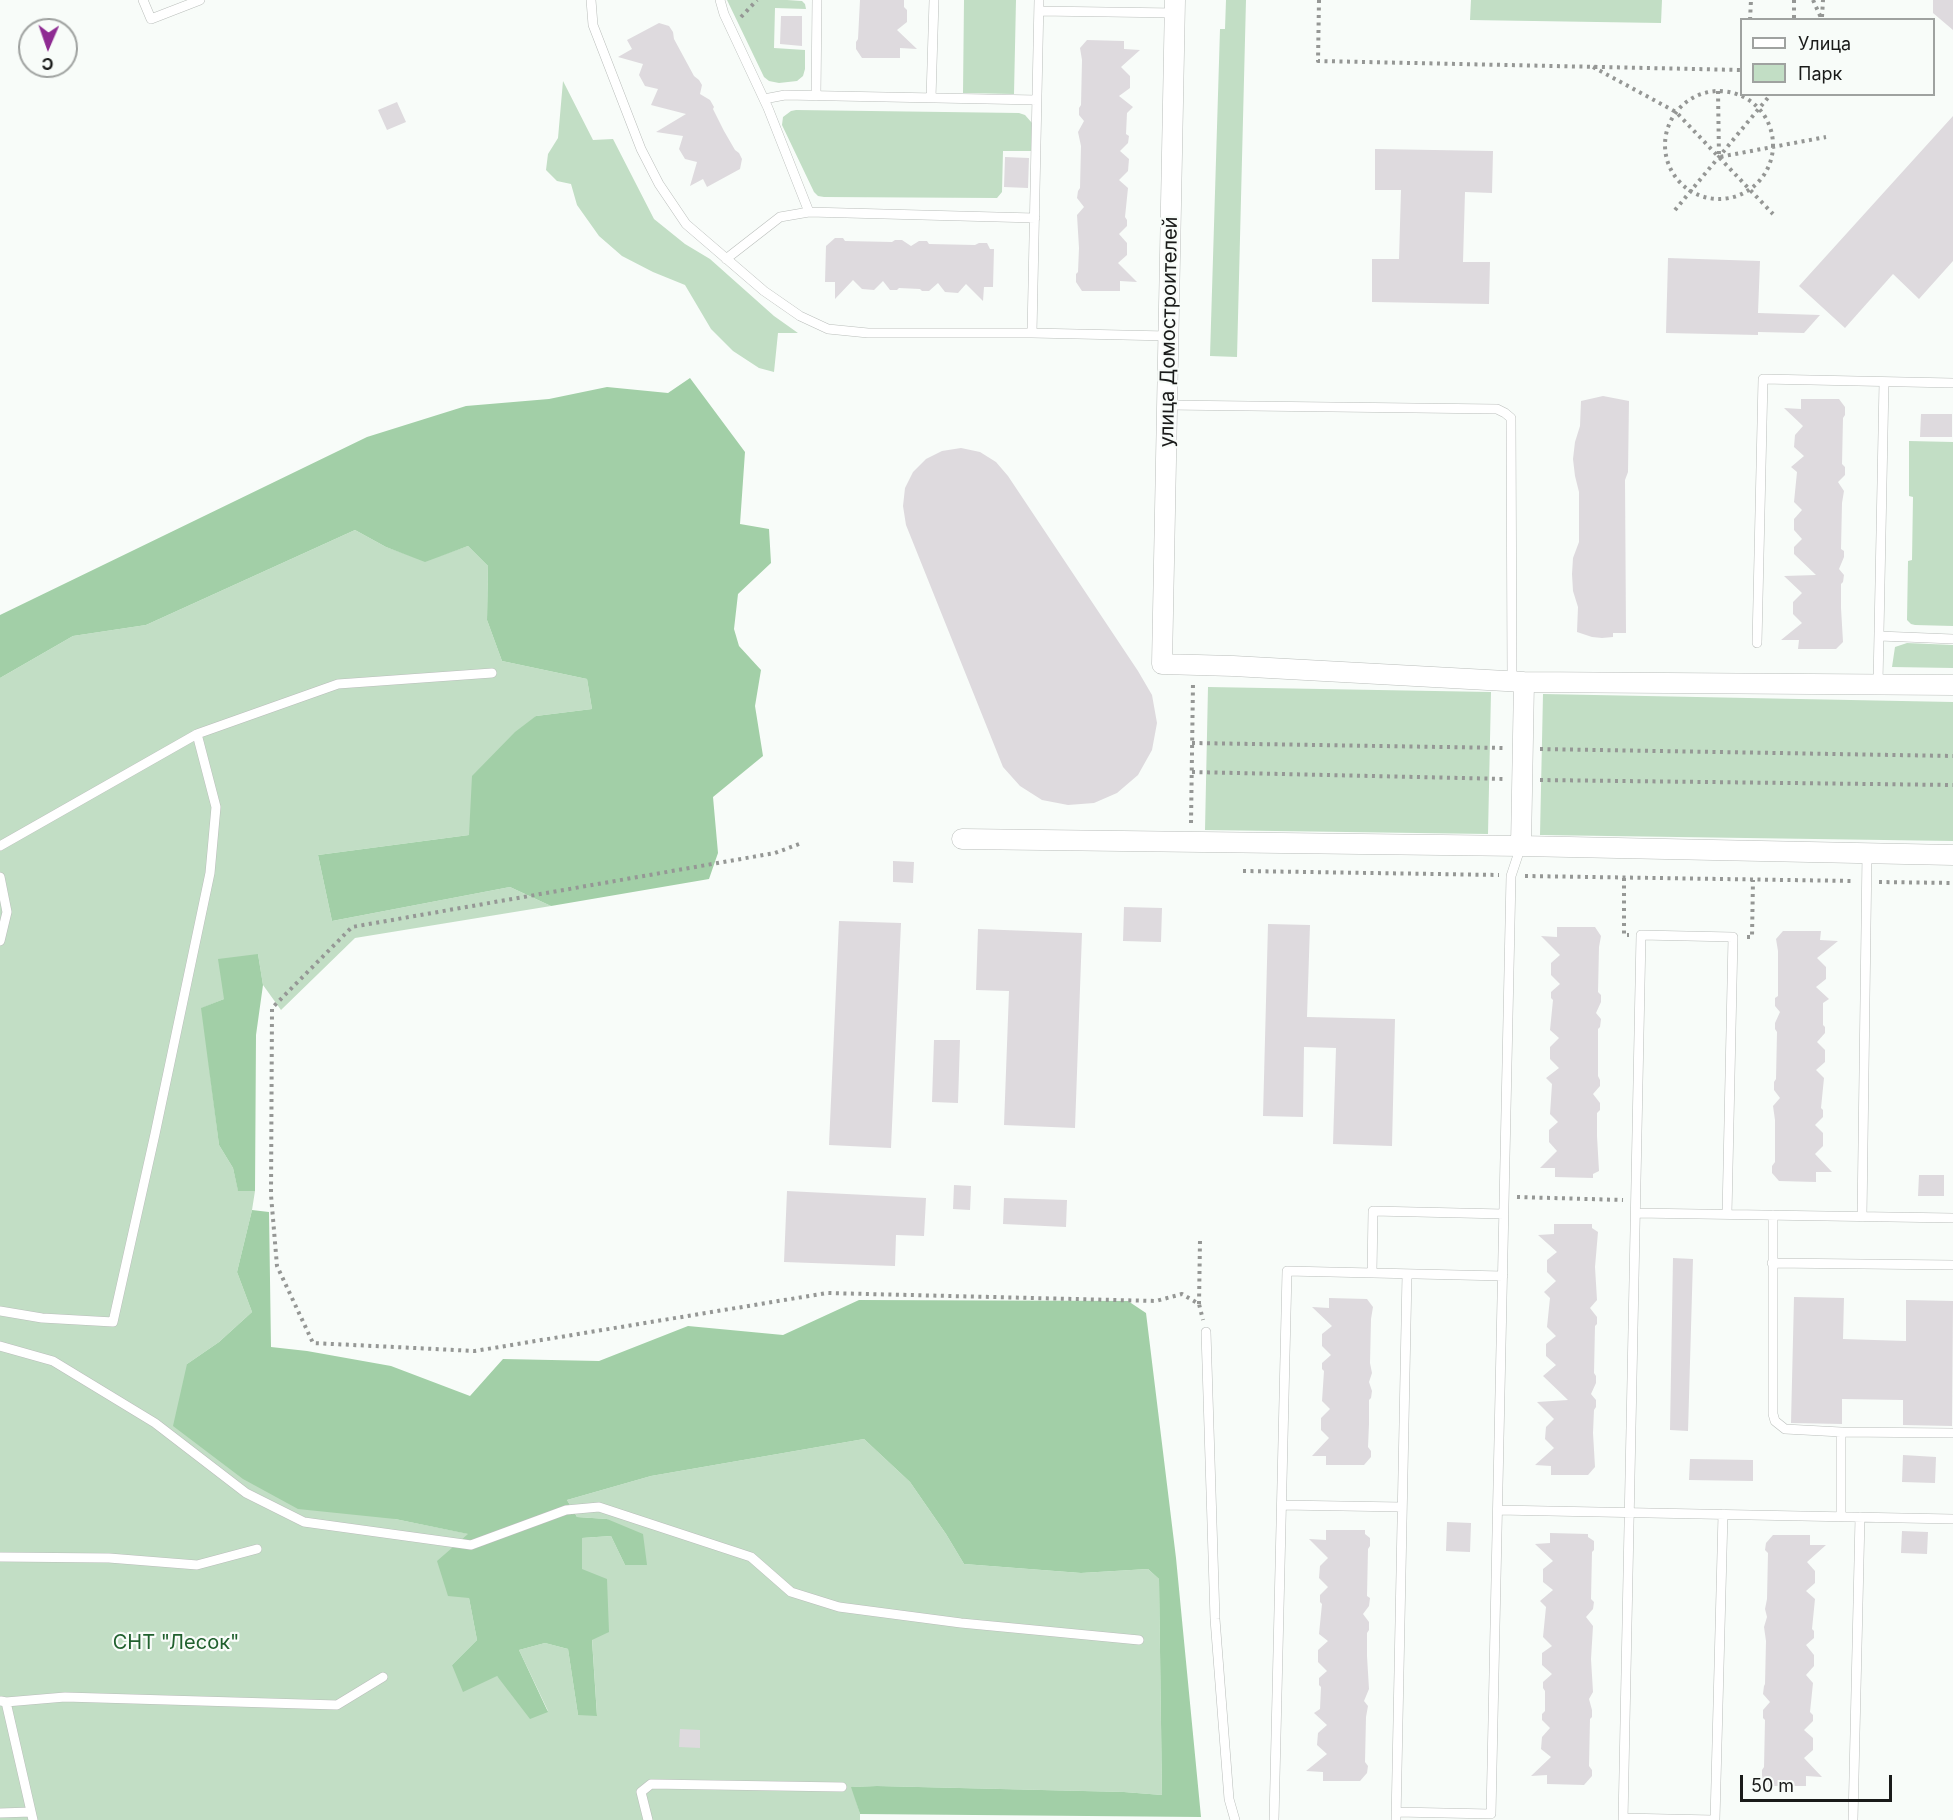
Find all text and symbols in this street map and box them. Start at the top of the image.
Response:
north arrow [18,18,78,78]
legend [1740,18,1935,96]
text: Улица [1798,33,1851,54]
text: С [41,54,54,74]
text: Парк [1798,63,1842,84]
street label: улица Домостроителей [1155,216,1183,448]
park label: СНТ "Лесок" [113,1631,239,1655]
scale bar [1743,1763,1894,1801]
text: 50 m [1751,1775,1794,1796]

